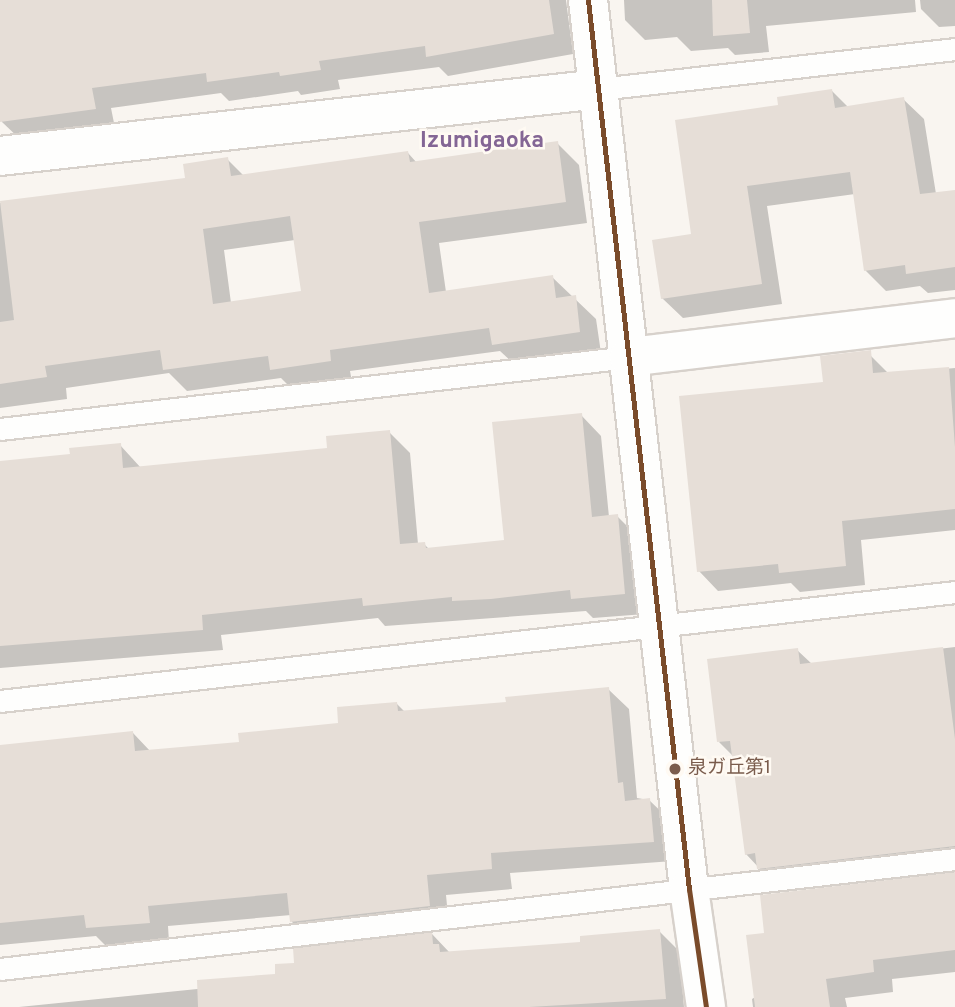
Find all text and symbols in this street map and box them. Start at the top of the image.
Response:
district label: Izumigaoka [420,128,544,156]
place label: 泉ガ丘第1 [688,758,771,780]
marker: 泉ガ丘第1 [668,762,682,776]

